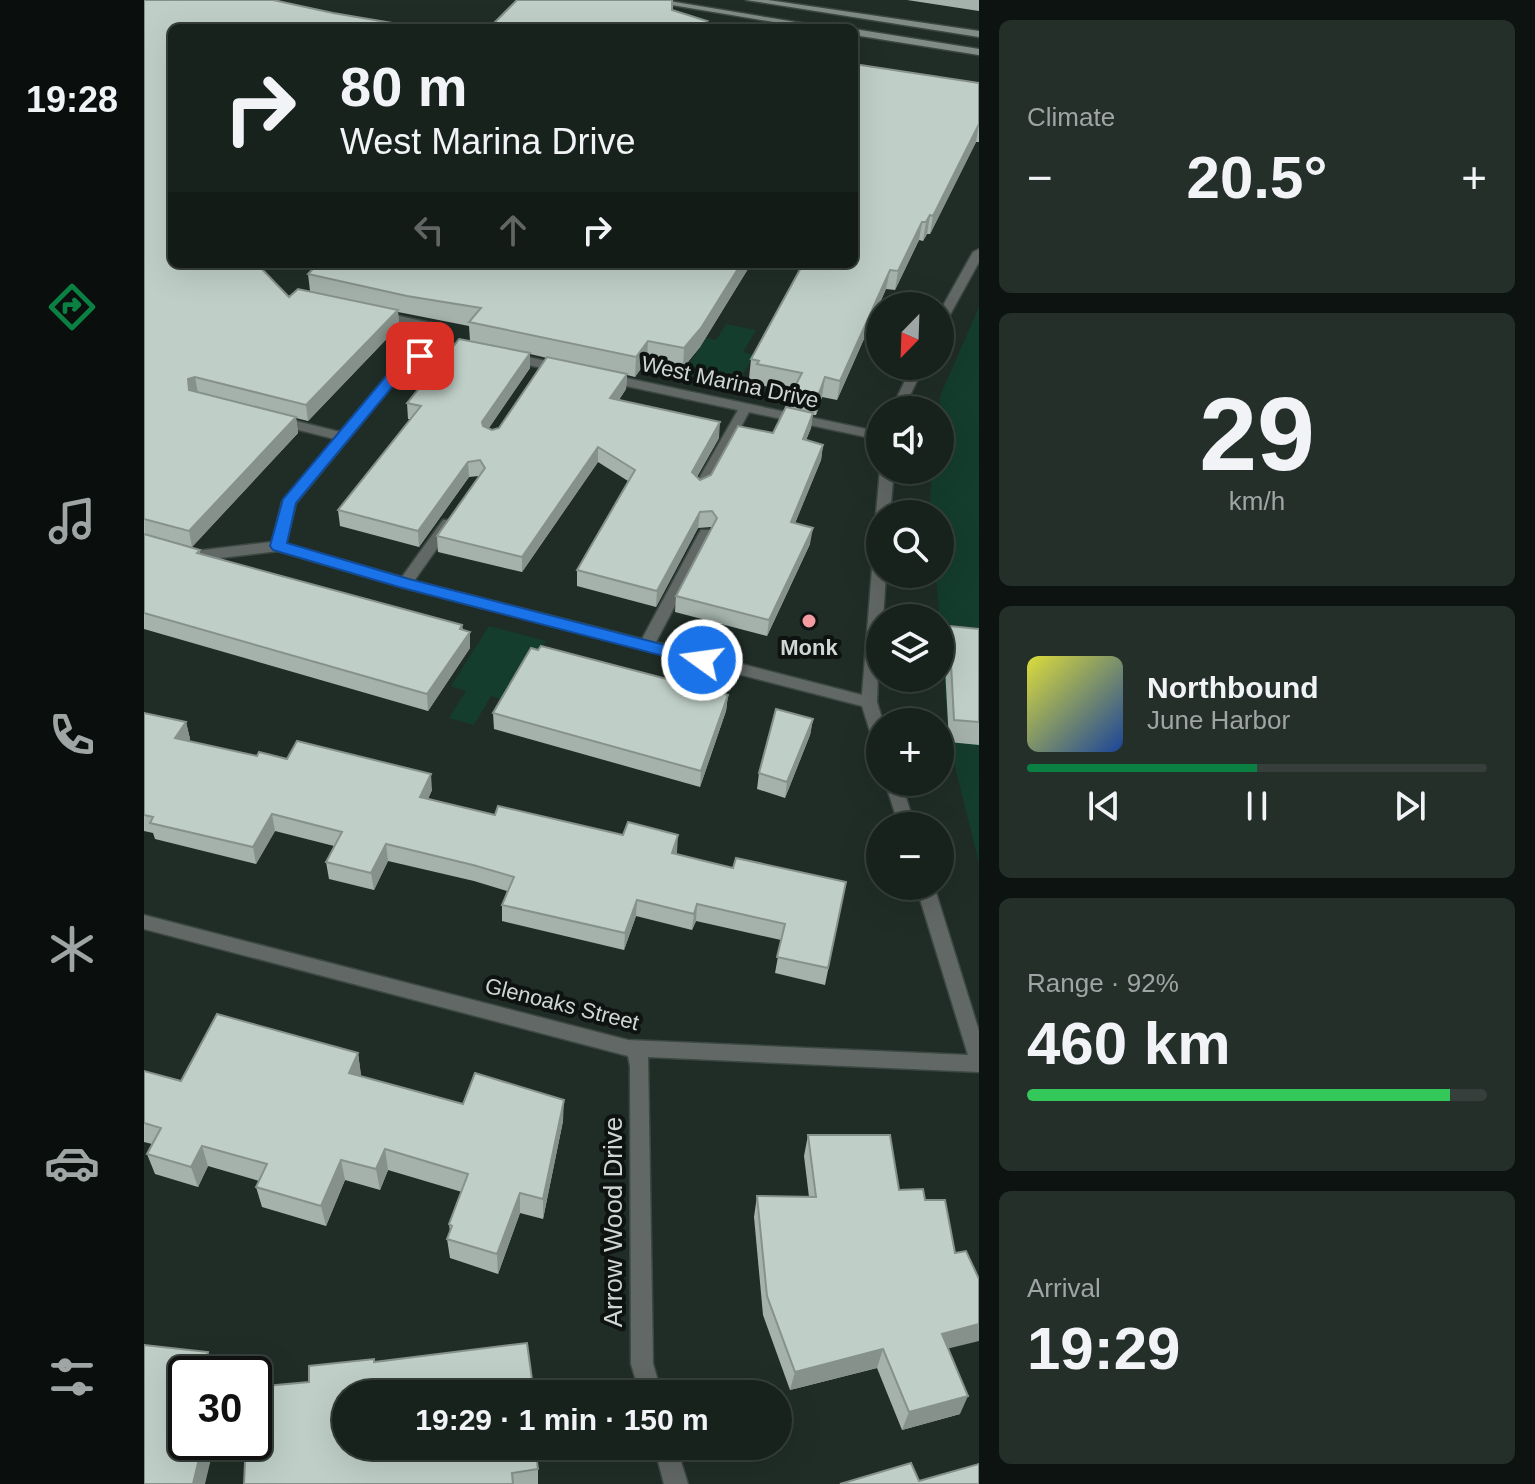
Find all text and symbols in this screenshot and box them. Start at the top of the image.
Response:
text: 80 m [340,55,468,118]
icon: right [208,56,312,160]
text: 19:28 [26,79,118,120]
text: Climate [1027,102,1115,132]
text: West Marina Drive [340,121,635,162]
text: 20.5° [1187,144,1327,211]
text: − [1027,153,1053,202]
text: + [1461,153,1487,202]
icon: left [407,208,451,252]
icon: ahead [491,208,535,252]
icon: right [575,208,619,252]
icon: directions [44,279,100,335]
north arrow [866,292,954,380]
map controls [866,292,954,900]
pin [386,322,454,390]
icon: arrive [398,334,442,378]
street label: West Marina Drive [639,351,821,413]
text: 29 [1199,376,1315,492]
button: sound [866,396,954,484]
text: km/h [1229,486,1285,516]
icon: music [44,493,100,549]
button: search [866,500,954,588]
button: layers [866,604,954,692]
marker: Monk [800,612,818,630]
position arrow [660,618,744,702]
place label: Monk [780,635,838,660]
text: Northbound [1147,671,1319,704]
text: June Harbor [1147,705,1290,735]
icon: phone [44,707,100,763]
button: + [866,708,954,796]
icon: previous [1082,784,1126,828]
icon: pause [1235,784,1279,828]
icon: next [1388,784,1432,828]
button: − [866,812,954,900]
icon: climate [44,921,100,977]
text: Range · 92% [1027,968,1179,998]
street label: Glenoaks Street [482,973,642,1035]
text: 460 km [1027,1010,1231,1077]
street label: Arrow Wood Drive [598,1117,628,1327]
icon: car [44,1135,100,1191]
text: Arrival [1027,1273,1101,1303]
text: 19:29 [1027,1315,1180,1382]
icon: filters [44,1349,100,1405]
speed limit sign: 30 [168,1356,272,1460]
text: 19:29 · 1 min · 150 m [415,1403,709,1436]

